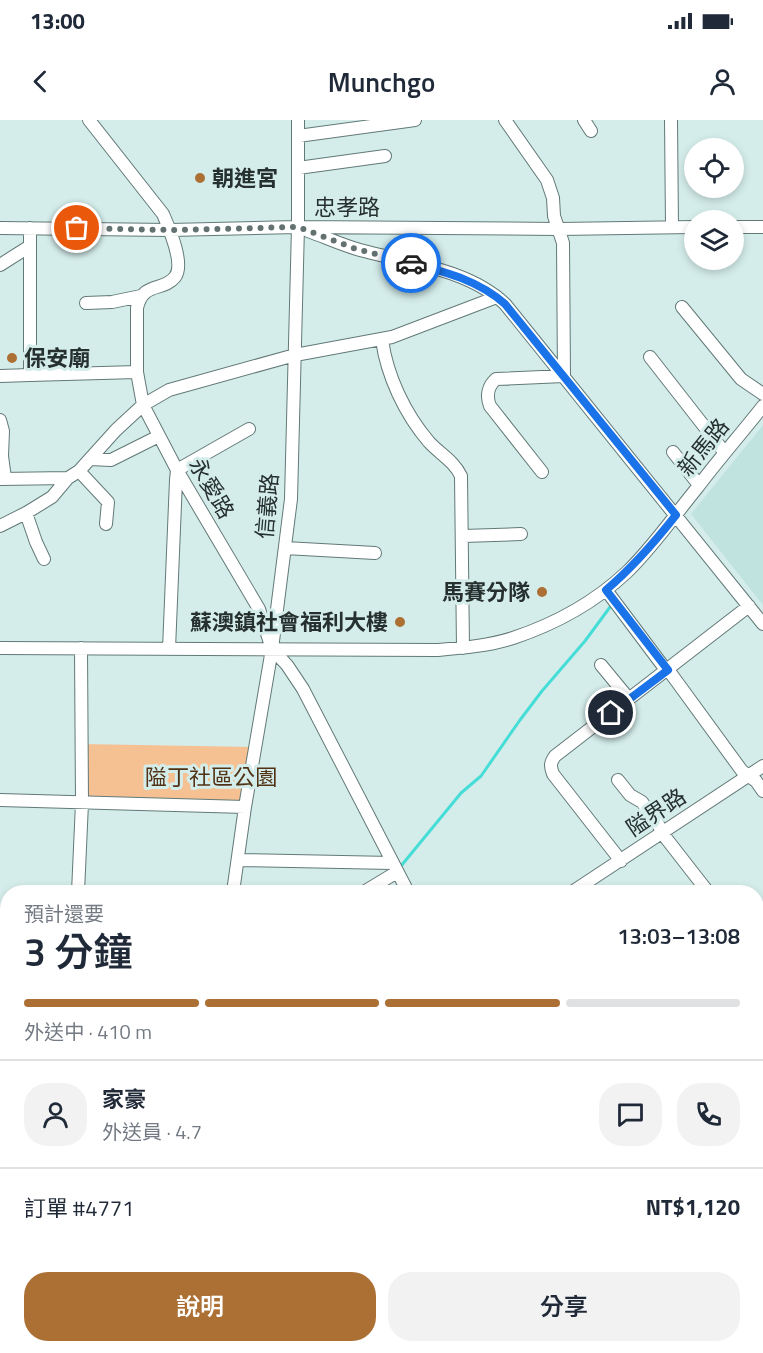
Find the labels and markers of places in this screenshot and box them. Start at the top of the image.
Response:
place label: 朝進宮 [212,161,278,195]
marker: 朝進宮 [193,171,207,185]
pin [51,202,102,253]
place label: 保安廟 [24,341,90,375]
marker: 保安廟 [5,351,19,365]
place label: 馬賽分隊 [442,575,530,609]
marker: 馬賽分隊 [535,585,549,599]
place label: 蘇澳鎮社會福利大樓 [190,605,388,639]
marker: 蘇澳鎮社會福利大樓 [393,615,407,629]
pin [585,687,636,738]

